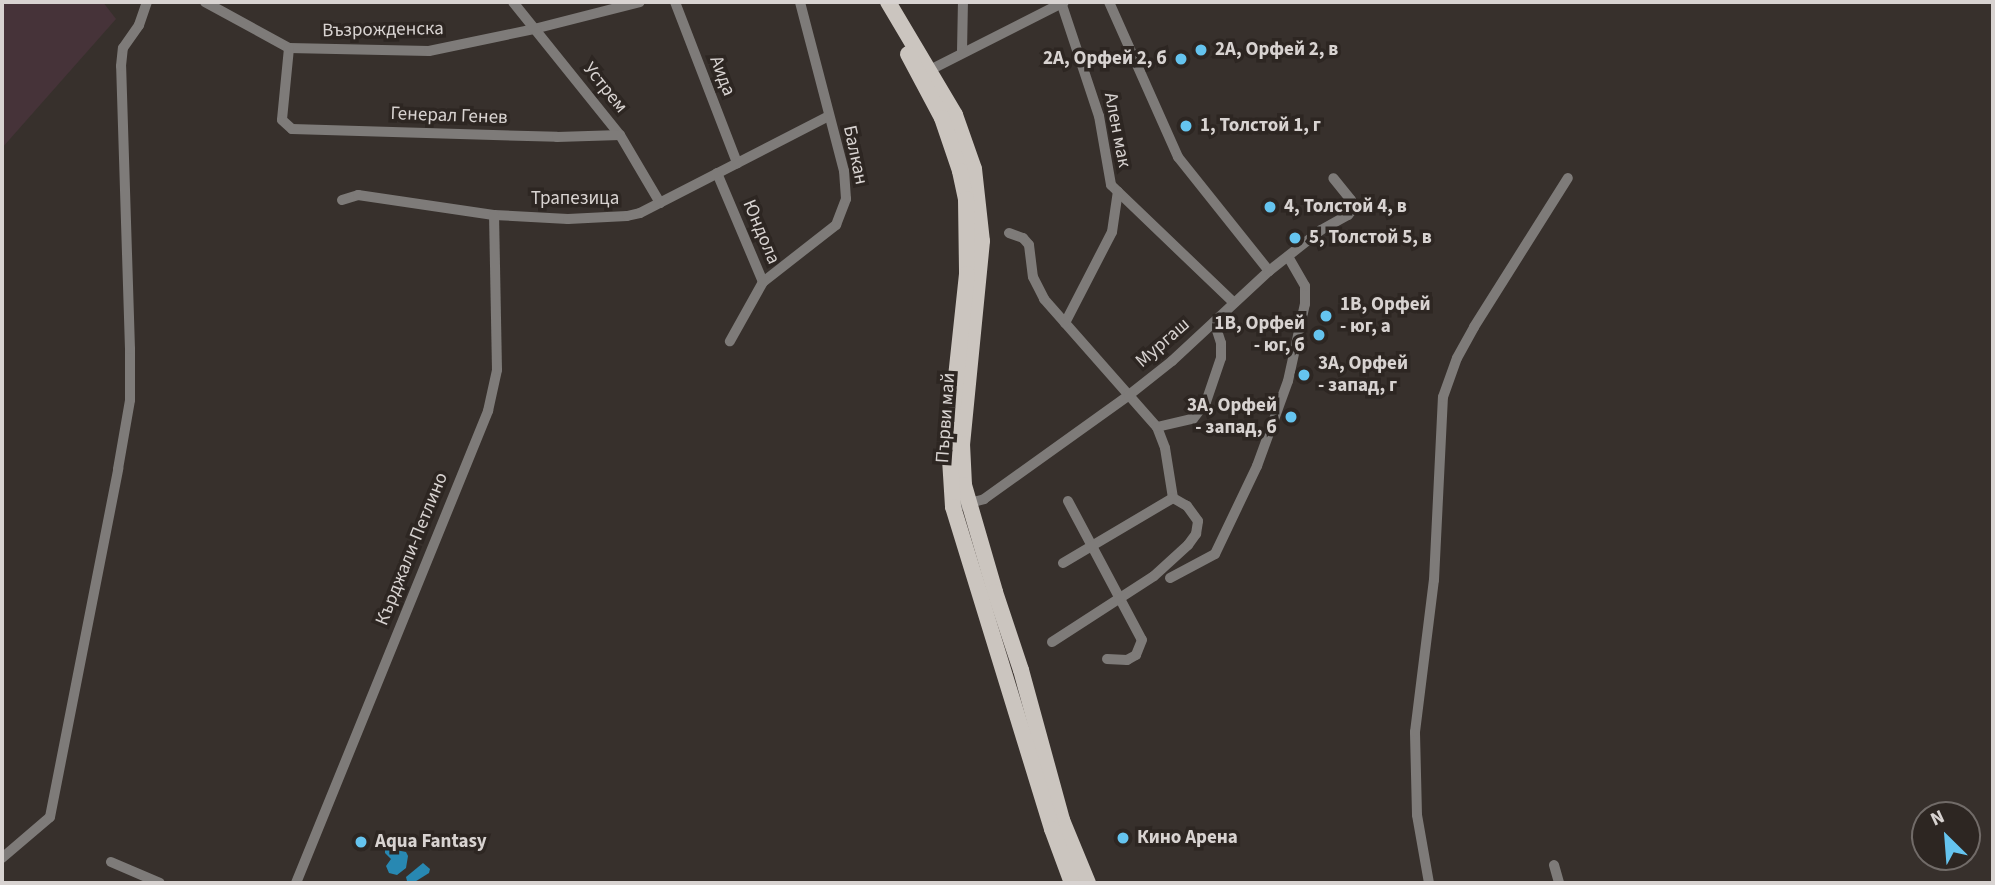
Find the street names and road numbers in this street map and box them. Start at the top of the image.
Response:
street label: Възрожденска [322,18,444,42]
street label: Аида [704,53,740,99]
street label: Устрем [578,58,632,118]
street label: Ален мак [1099,91,1135,169]
street label: Генерал Генев [390,103,508,129]
street label: Балкан [838,123,872,187]
street label: Трапезица [531,188,619,210]
street label: Юндола [737,196,785,268]
street label: Мургаш [1131,313,1195,373]
street label: Първи май [931,372,961,464]
street label: Кърджали-Петлино [371,469,453,629]

